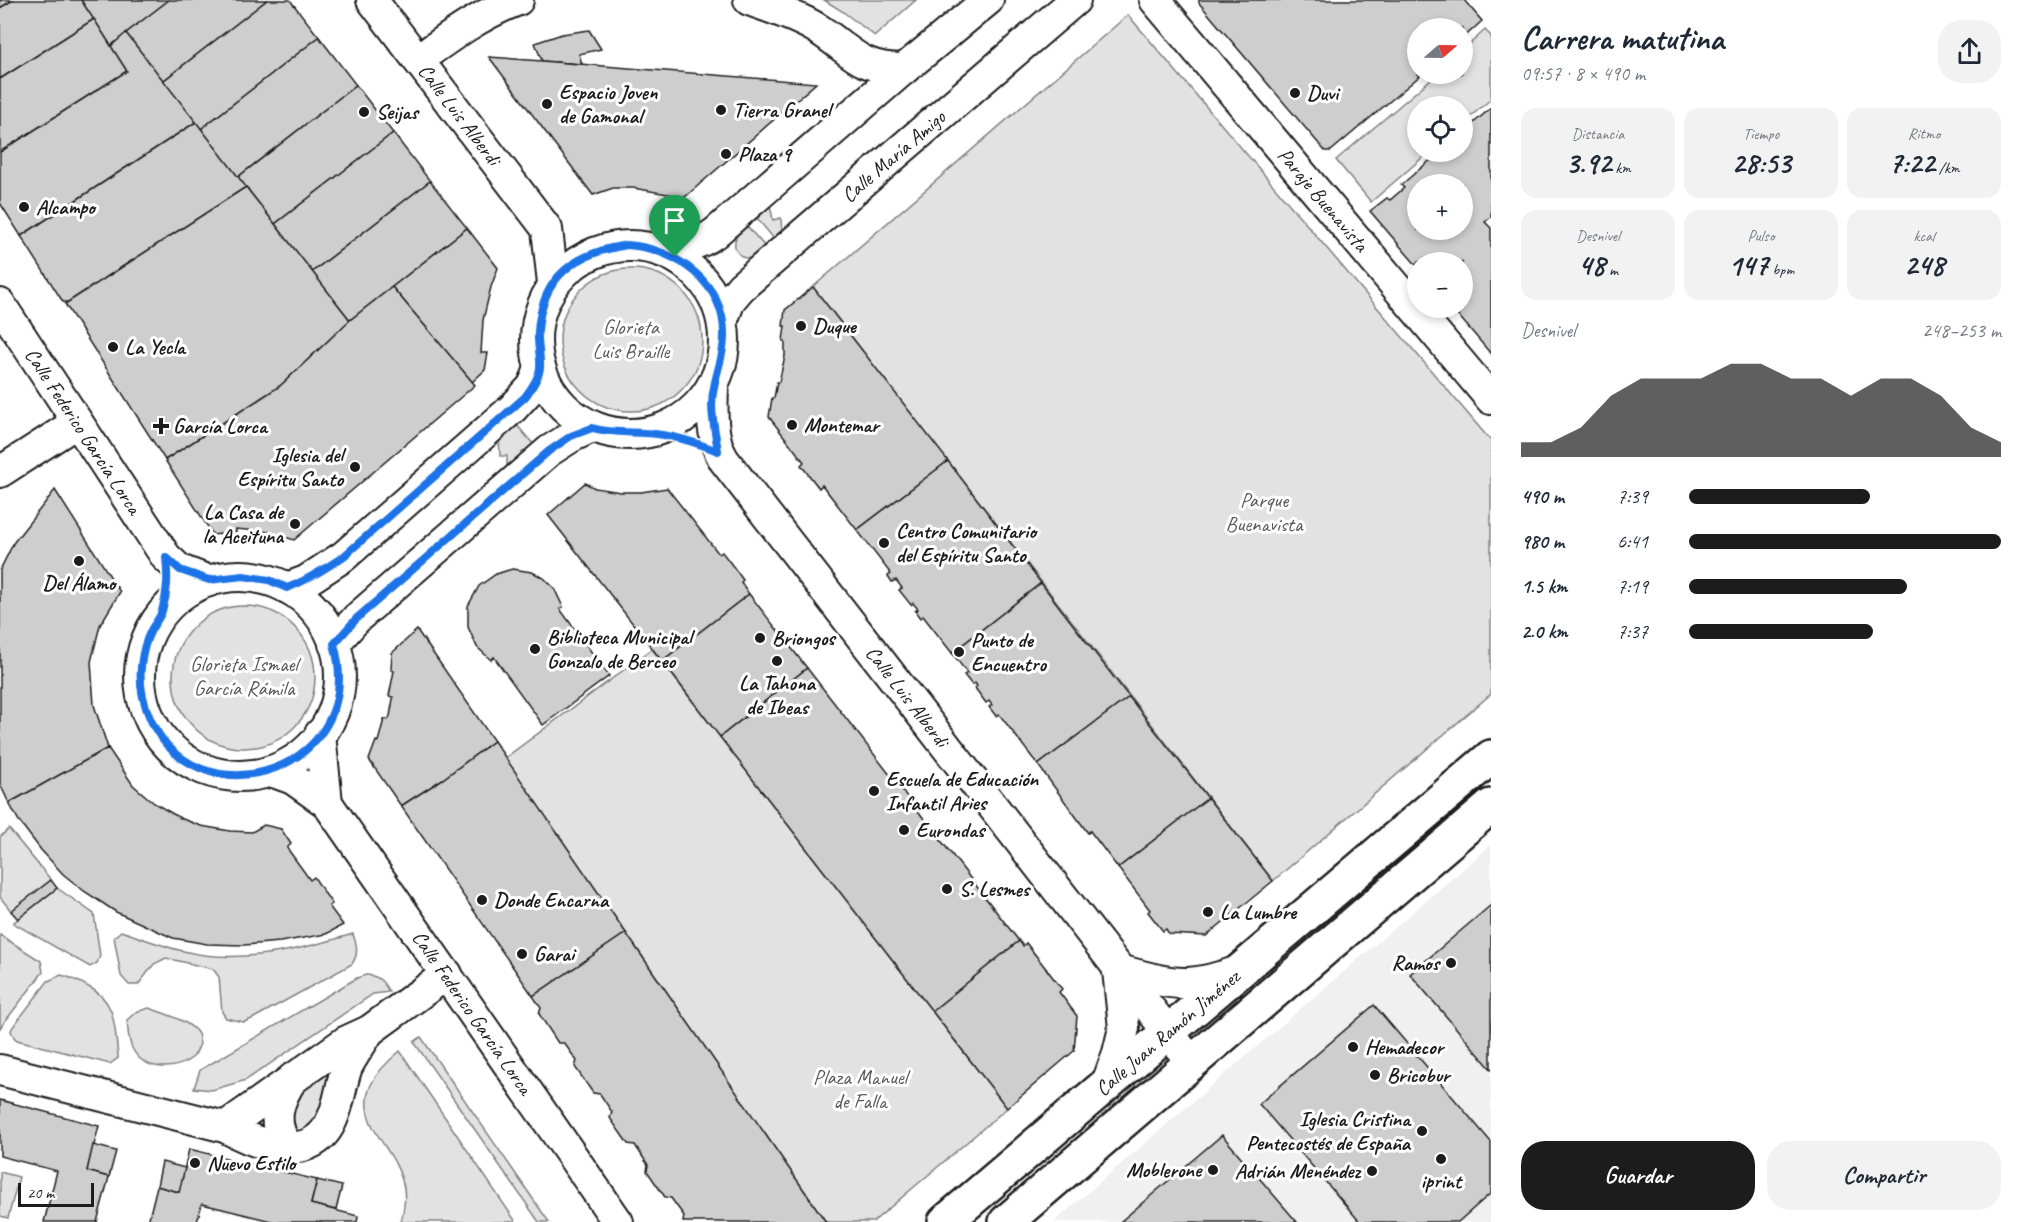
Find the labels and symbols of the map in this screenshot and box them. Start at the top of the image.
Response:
north arrow [1407,18,1473,84]
street label: Calle Luis Alberdi [412,58,508,173]
place label: Espacio Joven de Gamonal [559,79,658,129]
place label: Duvi [1307,80,1341,106]
marker: Duvi [1288,86,1302,100]
marker: Espacio Joven de Gamonal [540,97,554,111]
place label: Tierra Granel [733,97,835,123]
place label: Seijas [376,99,420,125]
marker: Tierra Granel [714,103,728,117]
street label: Calle María Amigo [836,103,952,208]
marker: Seijas [357,105,371,119]
place label: Plaza 9 [738,141,793,167]
street label: Paraje Buenavista [1272,142,1375,258]
marker: Plaza 9 [719,147,733,161]
place label: Alcampo [36,194,97,220]
pin [649,195,700,257]
marker: Alcampo [17,200,31,214]
place label: Duque [813,313,858,339]
park label: Glorieta Luis Braille [593,314,671,364]
marker: Duque [794,319,808,333]
place label: La Yecla [125,334,187,360]
marker: La Yecla [106,340,120,354]
street label: Calle Federico García Lorca [19,343,149,521]
place label: Montemar [804,412,881,438]
place label: García Lorca [173,413,269,439]
marker: Montemar [785,418,799,432]
marker: García Lorca [154,419,168,433]
place label: Iglesia del Espíritu Santo [238,442,347,492]
marker: Iglesia del Espíritu Santo [348,460,362,474]
park label: Parque Buenavista [1226,487,1304,537]
place label: La Casa de la Aceituna [202,499,285,549]
marker: La Casa de la Aceituna [288,517,302,531]
place label: Centro Comunitario del Espíritu Santo [896,518,1038,568]
marker: Centro Comunitario del Espíritu Santo [877,536,891,550]
marker: Del Álamo [72,554,86,568]
place label: Del Álamo [43,570,118,596]
place label: Biblioteca Municipal Gonzalo de Berceo [547,624,696,674]
place label: Briongos [772,625,837,651]
place label: Punto de Encuentro [971,627,1047,677]
marker: Briongos [753,631,767,645]
street label: Calle Luis Alberdi [860,641,957,754]
marker: Biblioteca Municipal Gonzalo de Berceo [528,642,542,656]
marker: Punto de Encuentro [952,645,966,659]
park label: Glorieta Ismael García Rámila [190,651,301,701]
marker: La Tahona de Ibeas [770,654,784,668]
place label: La Tahona de Ibeas [739,670,817,720]
place label: Escuela de Educación Infantil Aries [886,766,1039,816]
marker: Escuela de Educación Infantil Aries [867,784,881,798]
place label: Eurondas [916,817,987,843]
marker: Eurondas [897,823,911,837]
place label: S. Lesmes [959,876,1032,902]
marker: S. Lesmes [940,882,954,896]
place label: Donde Encarna [494,887,610,913]
marker: Donde Encarna [475,893,489,907]
place label: La Lumbre [1220,899,1298,925]
marker: La Lumbre [1201,905,1215,919]
street label: Calle Federico García Lorca [406,925,540,1101]
place label: Garai [534,941,577,967]
marker: Garai [515,947,529,961]
place label: Ramos [1392,950,1442,976]
marker: Ramos [1444,956,1458,970]
street label: Calle Juan Ramón Jiménez [1090,962,1247,1101]
place label: Hemadecor [1365,1034,1446,1060]
marker: Hemadecor [1346,1040,1360,1054]
place label: Bricobur [1387,1062,1452,1088]
park label: Plaza Manuel de Falla [813,1064,911,1114]
marker: Bricobur [1368,1068,1382,1082]
place label: Iglesia Cristina Pentecostés de España [1246,1106,1412,1156]
marker: Iglesia Cristina Pentecostés de España [1415,1124,1429,1138]
place label: Nuevo Estilo [207,1150,298,1176]
marker: iprint [1434,1152,1448,1166]
marker: Nuevo Estilo [188,1156,202,1170]
place label: Moblerone [1126,1157,1203,1183]
place label: Adrián Menéndez [1235,1158,1361,1184]
marker: Moblerone [1206,1163,1220,1177]
marker: Adrián Menéndez [1365,1164,1379,1178]
place label: iprint [1421,1168,1463,1194]
scale bar [18,1180,94,1208]

